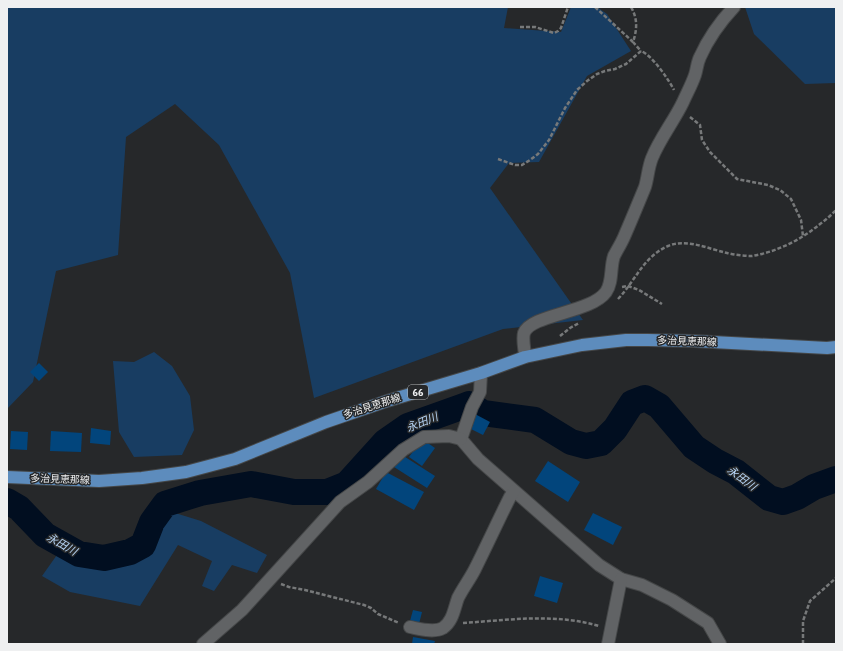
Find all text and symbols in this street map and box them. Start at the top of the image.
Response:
street label: 多治見恵那線 [657,333,717,349]
road number: 66 [408,385,428,399]
street label: 多治見恵那線 [341,391,403,421]
water label: 永田川 [404,409,441,435]
water label: 永田川 [725,463,760,494]
street label: 多治見恵那線 [30,471,90,487]
water label: 永田川 [44,530,81,559]

